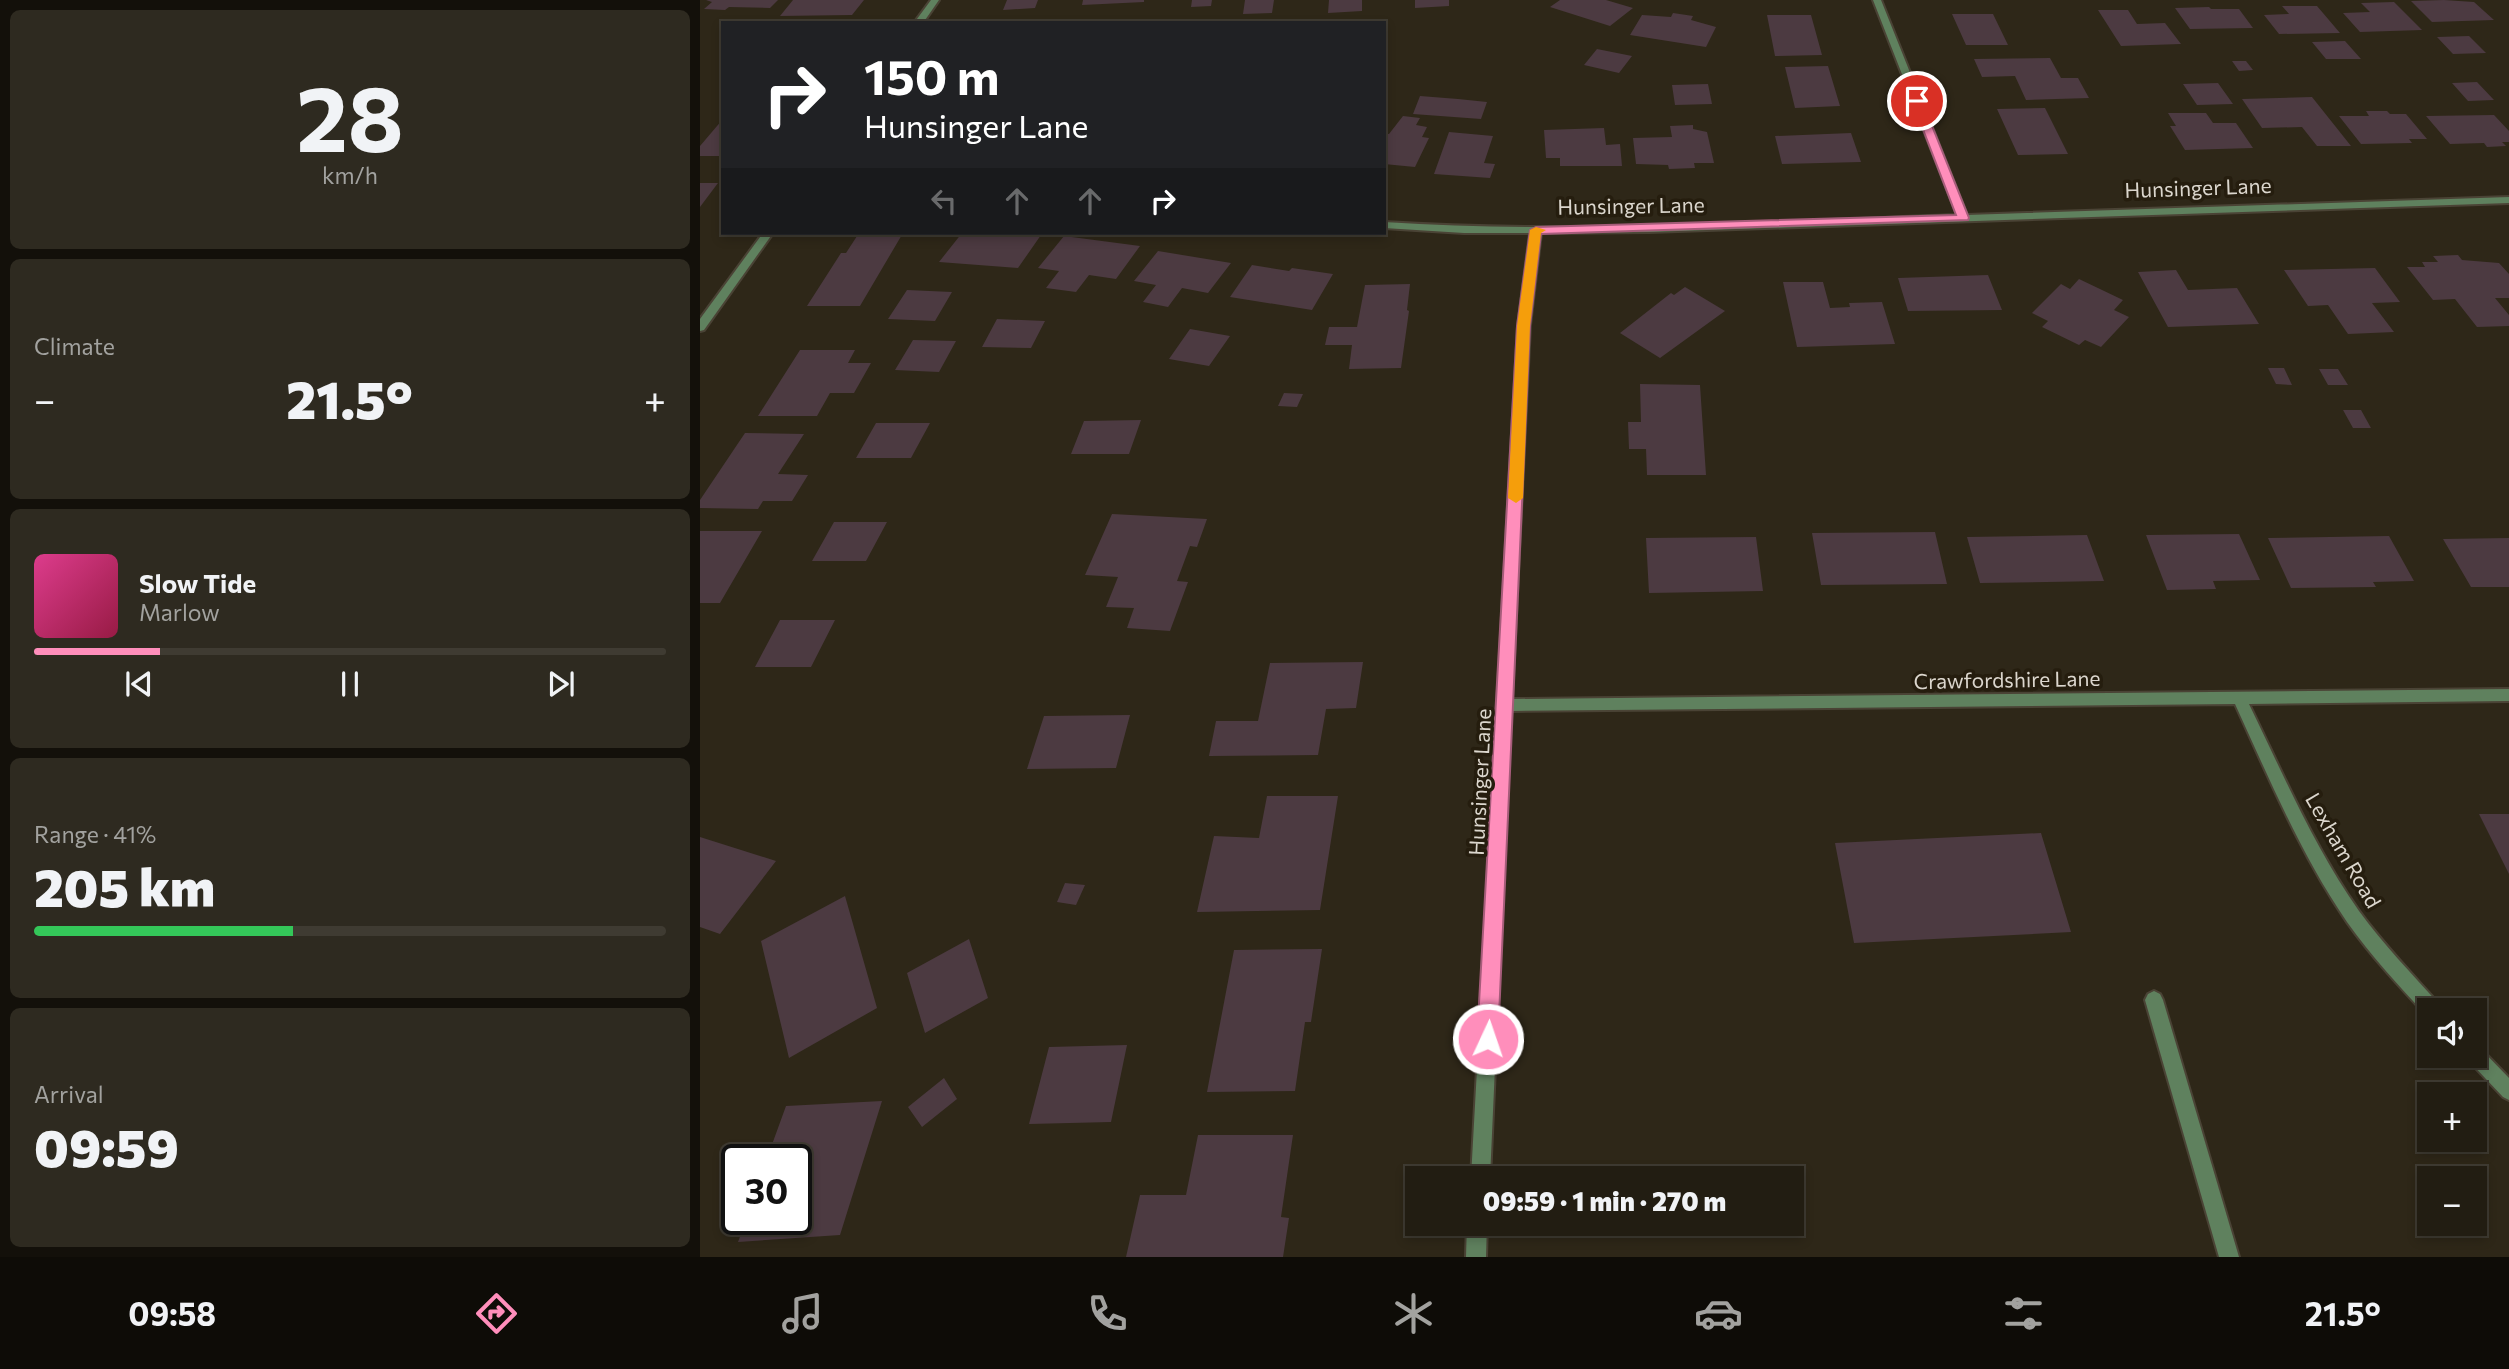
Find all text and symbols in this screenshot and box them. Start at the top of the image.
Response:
text: 150 m [864,45,999,105]
icon: right [749,49,840,140]
text: 28 [296,59,404,171]
pin [1887,71,1947,131]
icon: arrive [1898,82,1936,120]
text: Hunsinger Lane [864,105,1088,145]
text: km/h [322,161,378,189]
street label: Hunsinger Lane [2124,172,2272,202]
icon: left [925,182,963,220]
icon: ahead [998,182,1036,220]
icon: ahead [1071,182,1109,220]
icon: right [1144,182,1182,220]
street label: Hunsinger Lane [1557,191,1705,219]
text: Climate [34,332,115,360]
text: 21.5° [286,366,413,430]
text: − [34,375,56,422]
text: + [644,375,666,422]
text: Slow Tide [139,567,256,598]
text: Marlow [139,598,220,626]
icon: previous [120,665,158,703]
icon: pause [331,665,369,703]
icon: next [542,665,580,703]
street label: Crawfordshire Lane [1913,665,2101,693]
street label: Hunsinger Lane [1463,708,1495,856]
street label: Lexham Road [2301,788,2387,912]
text: Range · 41% [34,820,156,848]
text: 205 km [34,854,215,918]
map controls [2417,998,2487,1236]
button: sound [2417,998,2487,1068]
position arrow [1451,1002,1525,1076]
text: Arrival [34,1080,104,1108]
button: + [2417,1082,2487,1152]
text: 09:59 [34,1114,179,1178]
speed limit sign: 30 [721,1144,812,1235]
button: − [2417,1166,2487,1236]
text: 09:59 · 1 min · 270 m [1483,1185,1726,1216]
icon: directions [472,1289,521,1338]
icon: music [778,1289,827,1338]
icon: phone [1083,1289,1132,1338]
icon: climate [1389,1289,1438,1338]
icon: car [1694,1289,1743,1338]
icon: filters [1999,1289,2048,1338]
text: 09:58 [128,1293,216,1333]
text: 21.5° [2305,1293,2381,1333]

